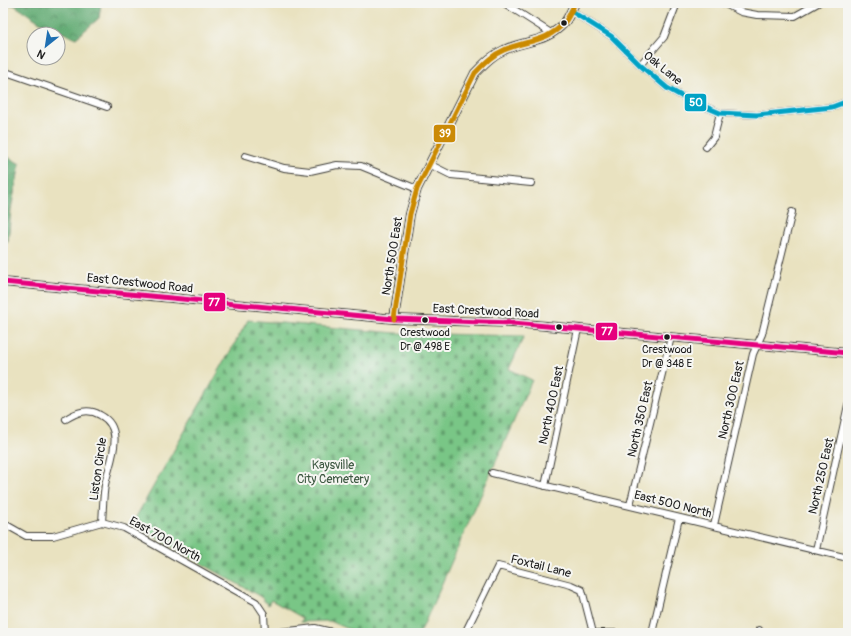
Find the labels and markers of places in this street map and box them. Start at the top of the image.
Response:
unlabelled marker [559,18,569,28]
marker: Crestwood Dr @ 498 E [420,315,430,325]
unlabelled marker [554,322,564,332]
place label: Crestwood Dr @ 498 E [400,326,450,353]
marker: Crestwood Dr @ 348 E [662,332,672,342]
place label: Crestwood Dr @ 348 E [642,343,693,370]

